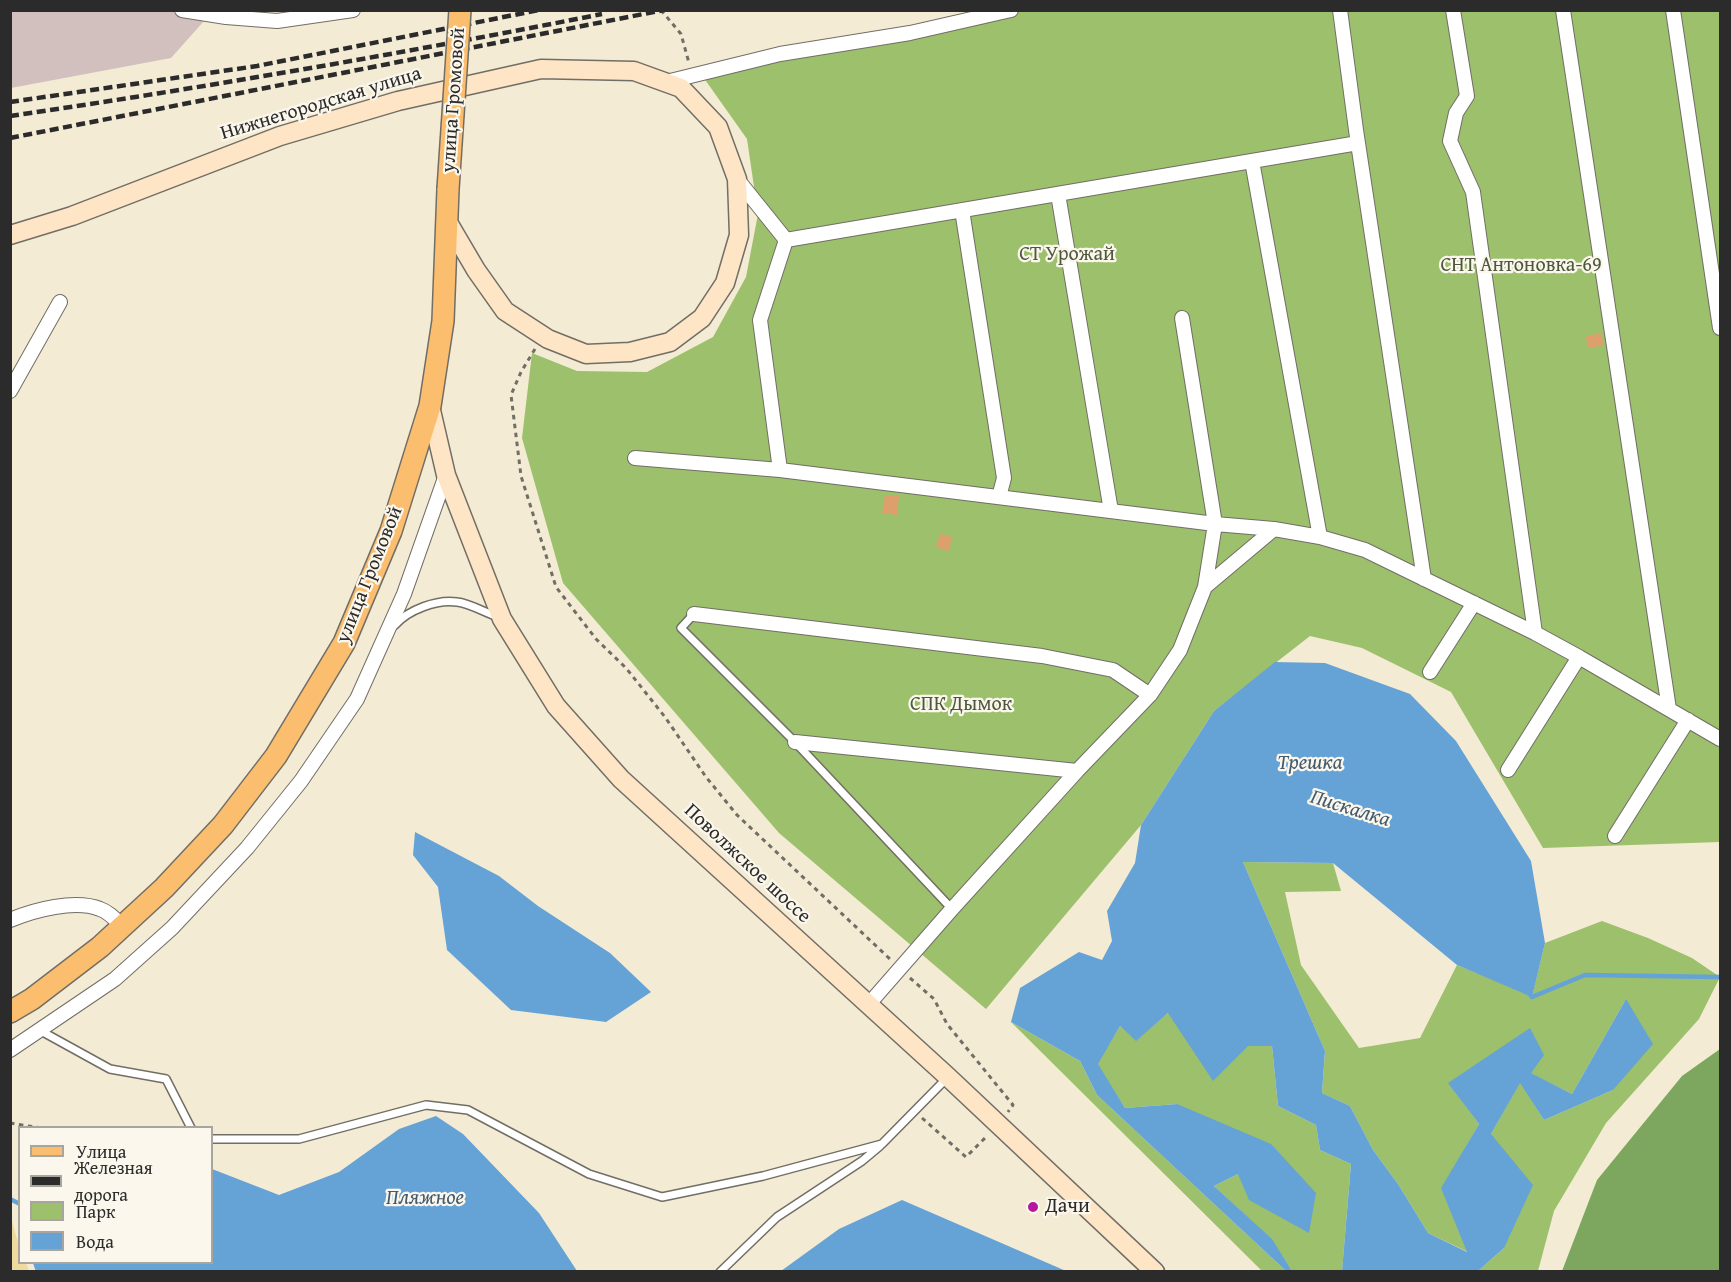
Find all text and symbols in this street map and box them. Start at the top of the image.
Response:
street label: улица Громовой [437,27,471,173]
street label: Нижнегородская улица [218,62,424,146]
park label: СТ Урожай [1019,243,1115,267]
park label: СНТ Антоновка-69 [1440,254,1602,278]
street label: улица Громовой [332,503,408,647]
park label: СПК Дымок [910,693,1012,717]
water label: Трешка [1278,751,1342,777]
water label: Пискалка [1307,785,1393,833]
street label: Поволжское шоссе [679,799,815,929]
legend [18,1126,213,1264]
text: Улица [76,1138,126,1165]
text: Железная дорога [74,1154,153,1208]
water label: Пляжное [386,1186,464,1212]
place label: Дачи [1045,1195,1090,1219]
text: Парк [76,1198,115,1225]
marker: Дачи [1026,1200,1040,1214]
text: Вода [76,1228,114,1255]

